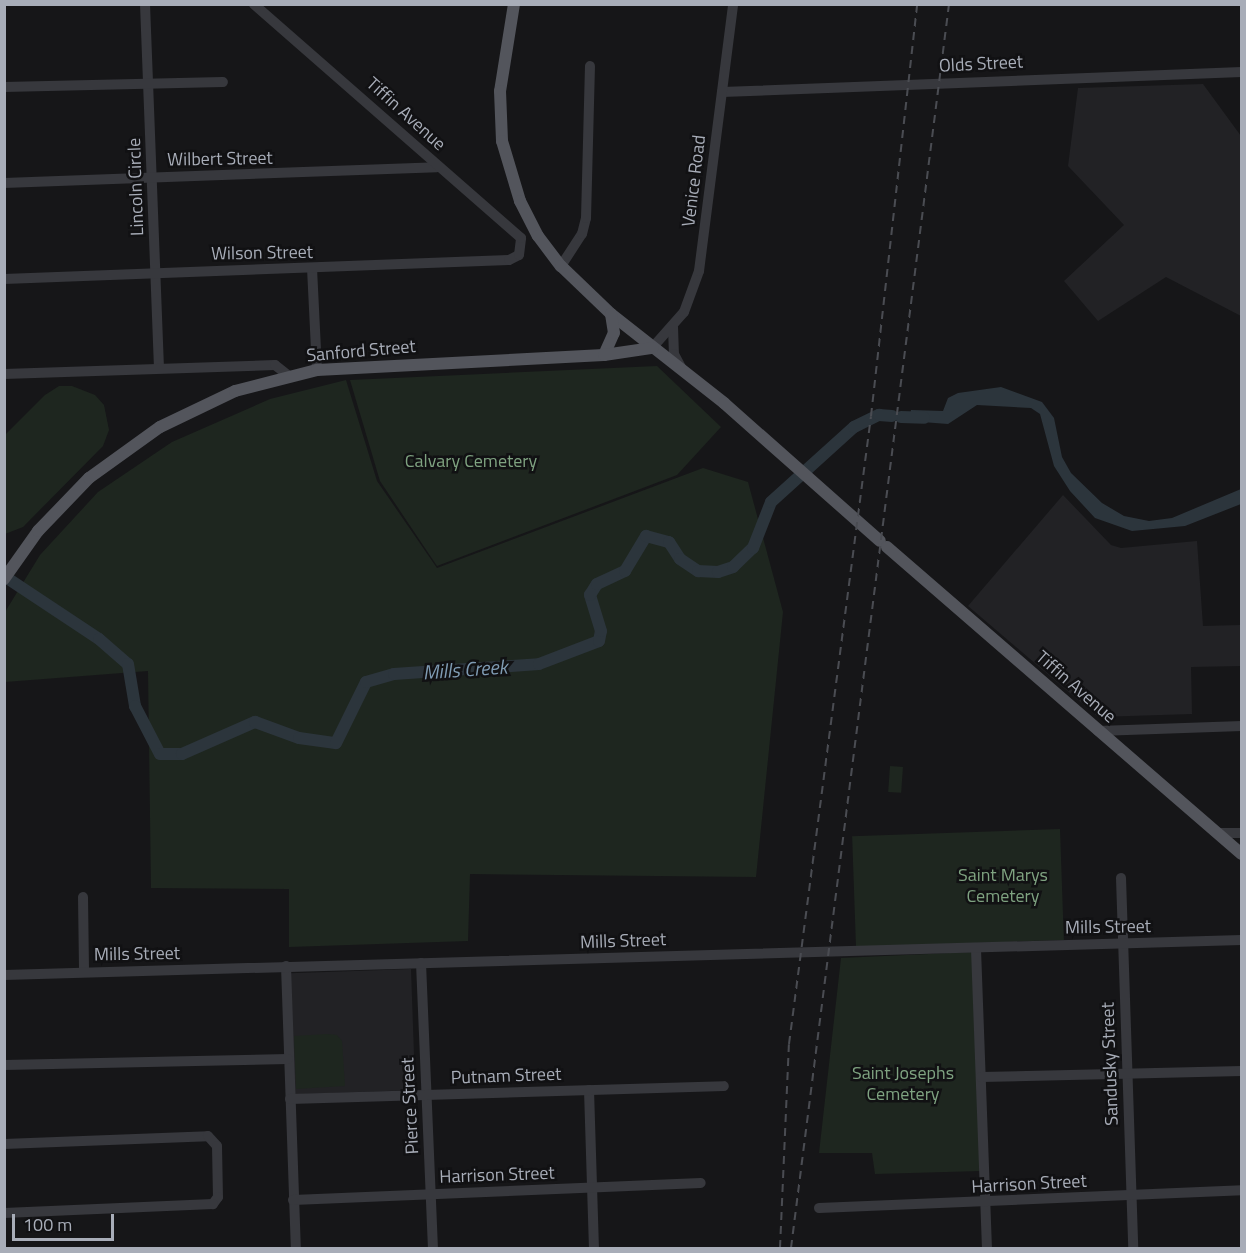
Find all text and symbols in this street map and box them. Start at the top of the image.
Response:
street label: Olds Street [938,51,1024,77]
street label: Tiffin Avenue [362,73,450,155]
street label: Venice Road [678,134,710,228]
street label: Lincoln Circle [123,138,149,236]
street label: Wilbert Street [167,147,273,171]
street label: Wilson Street [211,241,313,265]
street label: Sanford Street [305,335,417,367]
park label: Calvary Cemetery [405,450,537,472]
street label: Tiffin Avenue [1031,646,1121,728]
water label: Mills Creek [422,654,508,684]
park label: Saint Marys Cemetery [958,865,1048,908]
street label: Mills Street [1065,915,1151,939]
street label: Mills Street [580,929,666,953]
street label: Mills Street [94,942,180,966]
street label: Sandusky Street [1097,1002,1123,1126]
street label: Pierce Street [397,1057,423,1155]
street label: Putnam Street [450,1063,562,1089]
park label: Saint Josephs Cemetery [852,1063,954,1106]
street label: Harrison Street [439,1162,555,1188]
street label: Harrison Street [971,1170,1087,1198]
scale bar [15,1202,117,1240]
text: 100 m [23,1211,72,1238]

